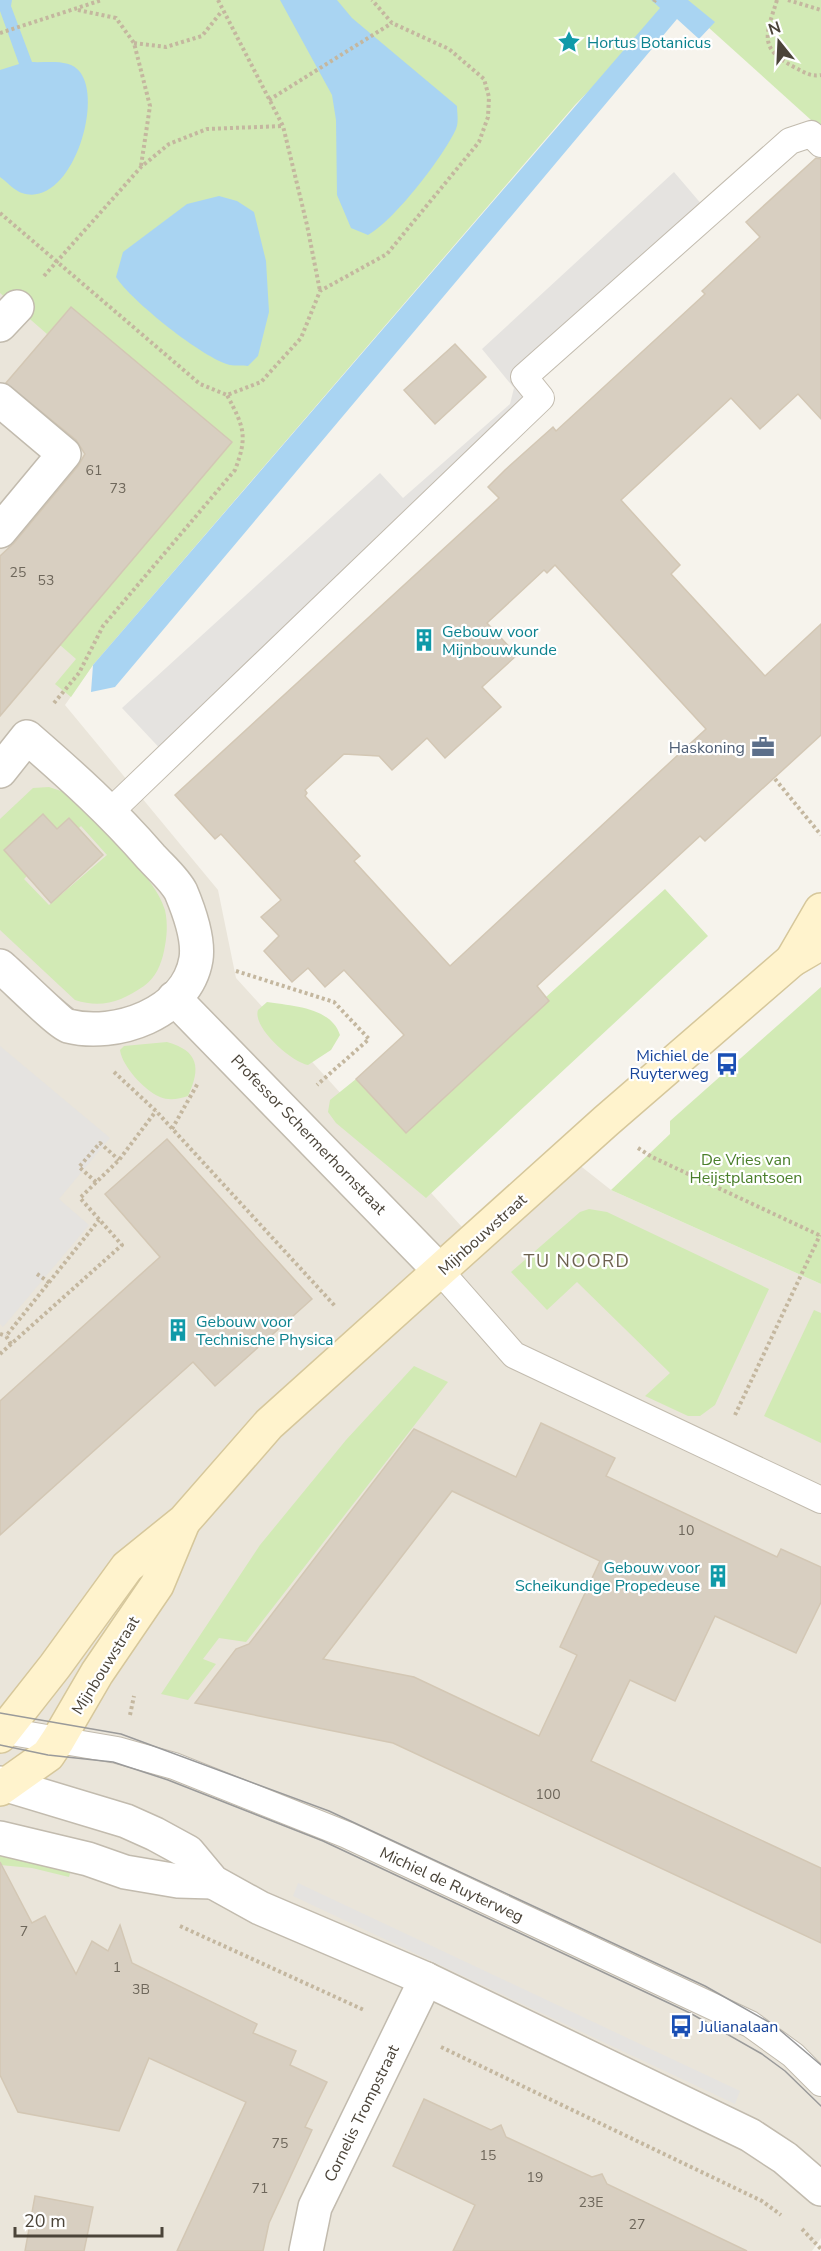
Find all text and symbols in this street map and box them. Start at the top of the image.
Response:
north arrow [749,12,809,72]
text: N [766,16,784,41]
place icon: Hortus Botanicus [556,29,582,55]
place label: Hortus Botanicus [587,32,711,54]
house number: 61 [86,461,102,480]
house number: 73 [110,479,126,498]
house number: 25 [10,563,26,582]
house number: 53 [38,571,54,590]
place label: Gebouw voor Mijnbouwkunde [442,621,557,661]
building icon: Gebouw voor Mijnbouwkunde [411,627,437,653]
office icon: Haskoning [750,734,776,760]
place label: Haskoning [669,737,745,759]
place label: Michiel de Ruyterweg [629,1045,709,1085]
street label: Professor Schermerhornstraat [226,1050,391,1220]
bus stop icon: Michiel de Ruyterweg [714,1051,740,1077]
park label: De Vries van Heijstplantsoen [690,1149,802,1189]
street label: Mijnbouwstraat [434,1189,532,1280]
district label: TU NOORD [524,1249,630,1273]
place label: Gebouw voor Technische Physica [196,1311,333,1351]
building icon: Gebouw voor Technische Physica [165,1317,191,1343]
house number: 10 [678,1521,694,1540]
place label: Gebouw voor Scheikundige Propedeuse [515,1557,700,1597]
building icon: Gebouw voor Scheikundige Propedeuse [705,1563,731,1589]
street label: Mijnbouwstraat [67,1612,145,1719]
house number: 100 [535,1785,561,1804]
street label: Michiel de Ruyterweg [376,1842,527,1928]
house number: 7 [20,1922,28,1941]
house number: 1 [113,1958,121,1977]
house number: 3B [132,1980,150,1999]
bus stop icon: Julianalaan [668,2013,694,2039]
place label: Julianalaan [698,2016,778,2038]
street label: Cornelis Trompstraat [319,2041,405,2186]
house number: 75 [272,2134,288,2153]
house number: 15 [480,2146,496,2165]
house number: 19 [527,2168,543,2187]
house number: 71 [252,2179,268,2198]
house number: 23E [579,2193,603,2212]
scale bar [15,2200,162,2238]
text: 20 m [24,2209,66,2233]
house number: 27 [629,2215,645,2234]

